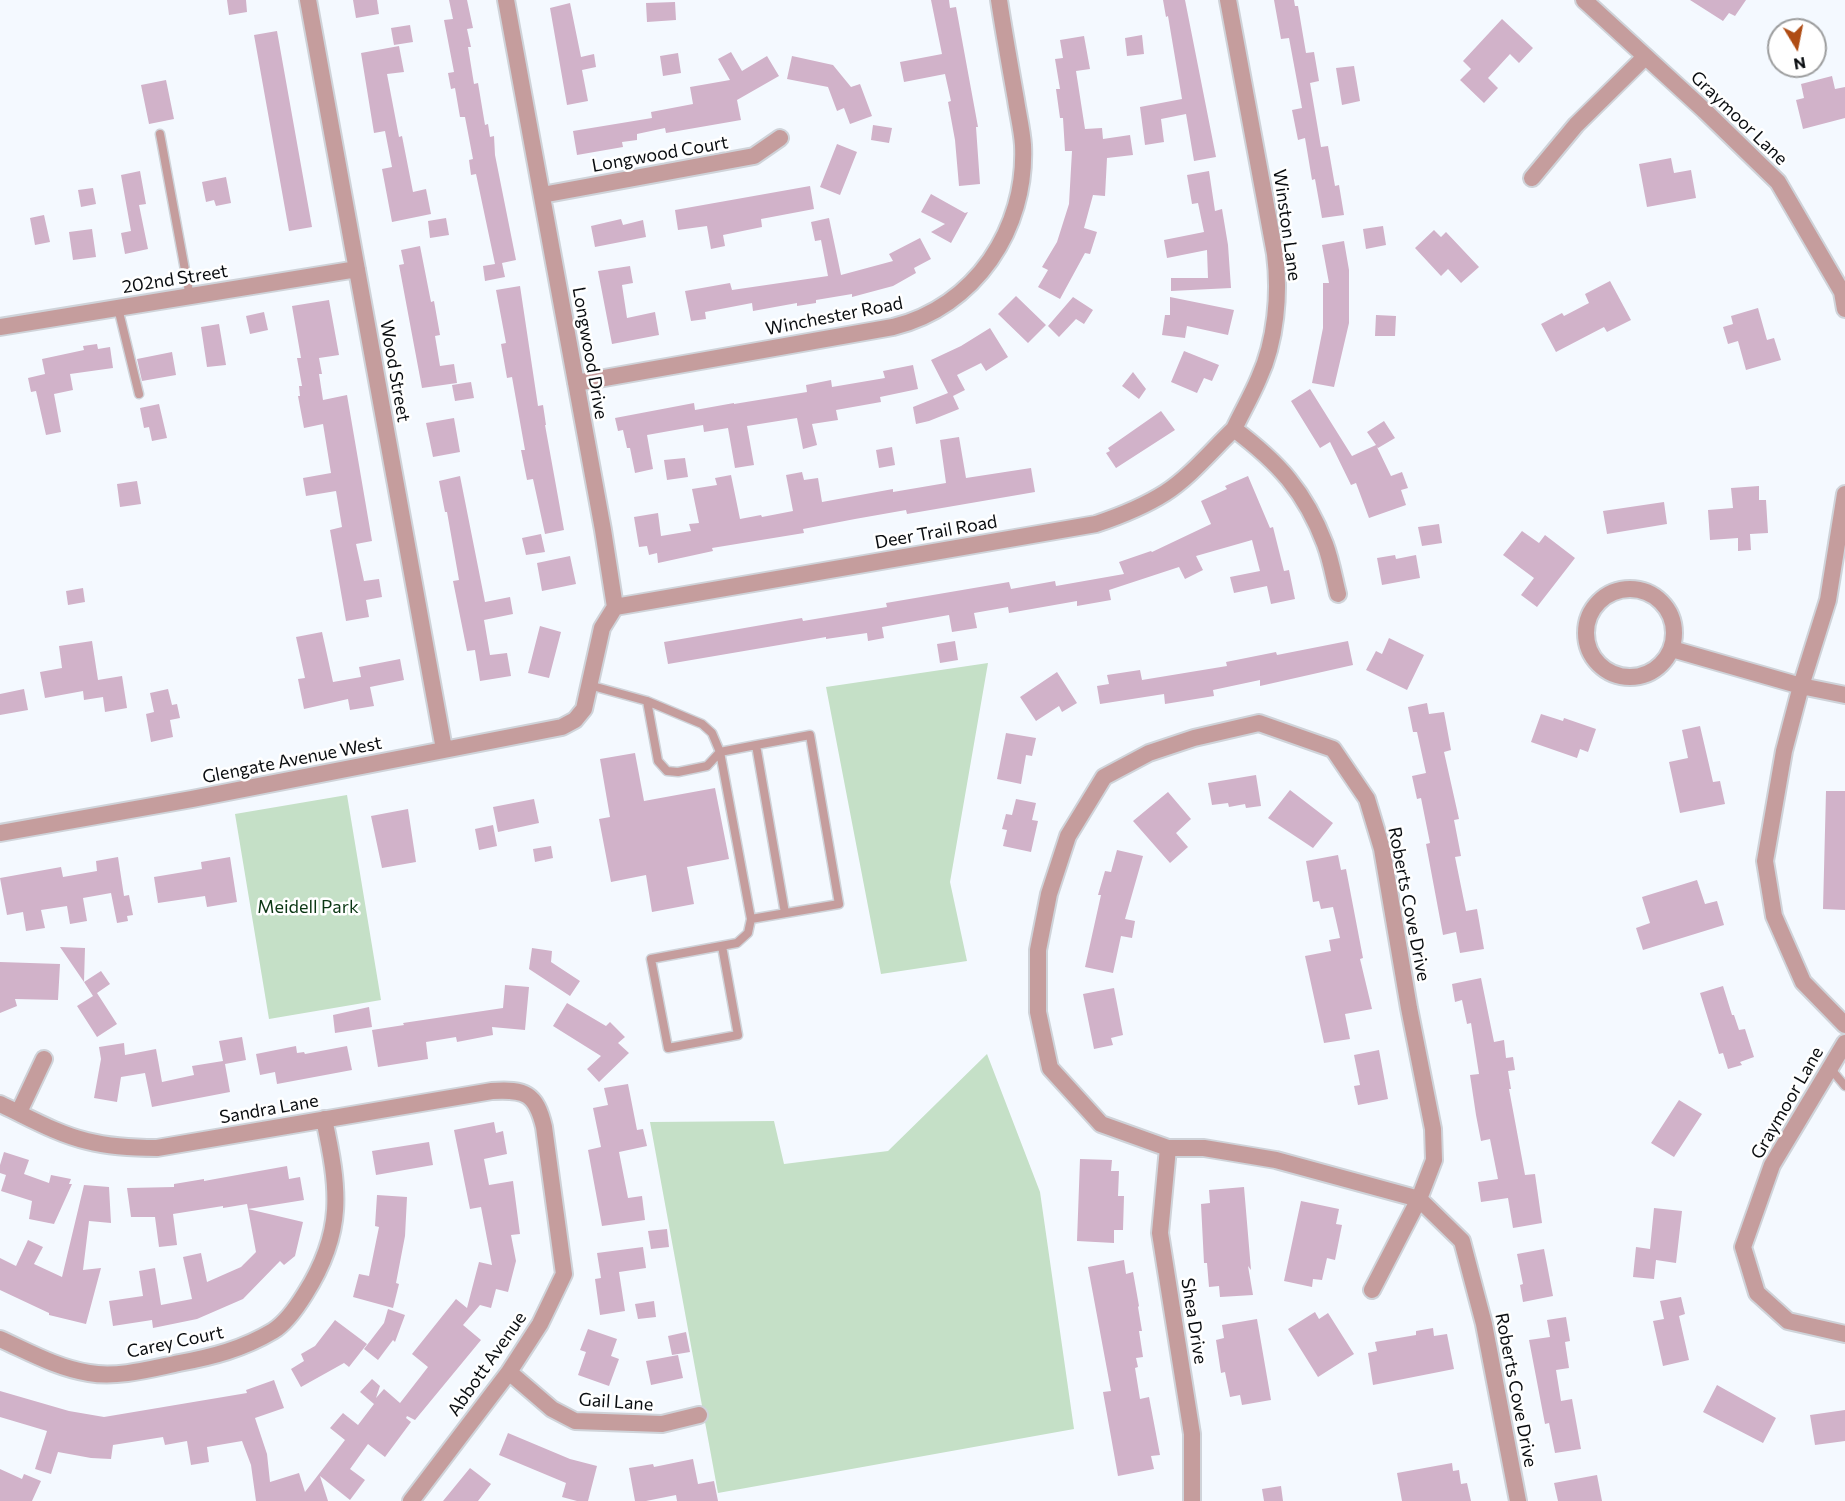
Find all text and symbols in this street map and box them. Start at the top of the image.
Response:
north arrow [1767,18,1827,78]
text: N [1792,54,1807,75]
street label: Graymoor Lane [1686,66,1792,170]
street label: Longwood Court [590,131,730,177]
street label: Winston Lane [1268,168,1306,282]
street label: 202nd Street [121,260,229,298]
street label: Longwood Drive [568,285,612,421]
street label: Winchester Road [763,292,905,340]
street label: Wood Street [375,318,415,424]
street label: Deer Trail Road [873,511,999,553]
street label: Glengate Avenue West [200,732,384,788]
street label: Roberts Cove Drive [1383,825,1435,983]
park label: Meidell Park [257,896,359,918]
street label: Graymoor Lane [1746,1043,1828,1163]
street label: Sandra Lane [218,1090,320,1128]
street label: Shea Drive [1177,1276,1211,1366]
street label: Abbott Avenue [443,1308,531,1420]
street label: Roberts Cove Drive [1490,1311,1542,1469]
street label: Carey Court [125,1321,225,1363]
street label: Gail Lane [578,1389,654,1415]

